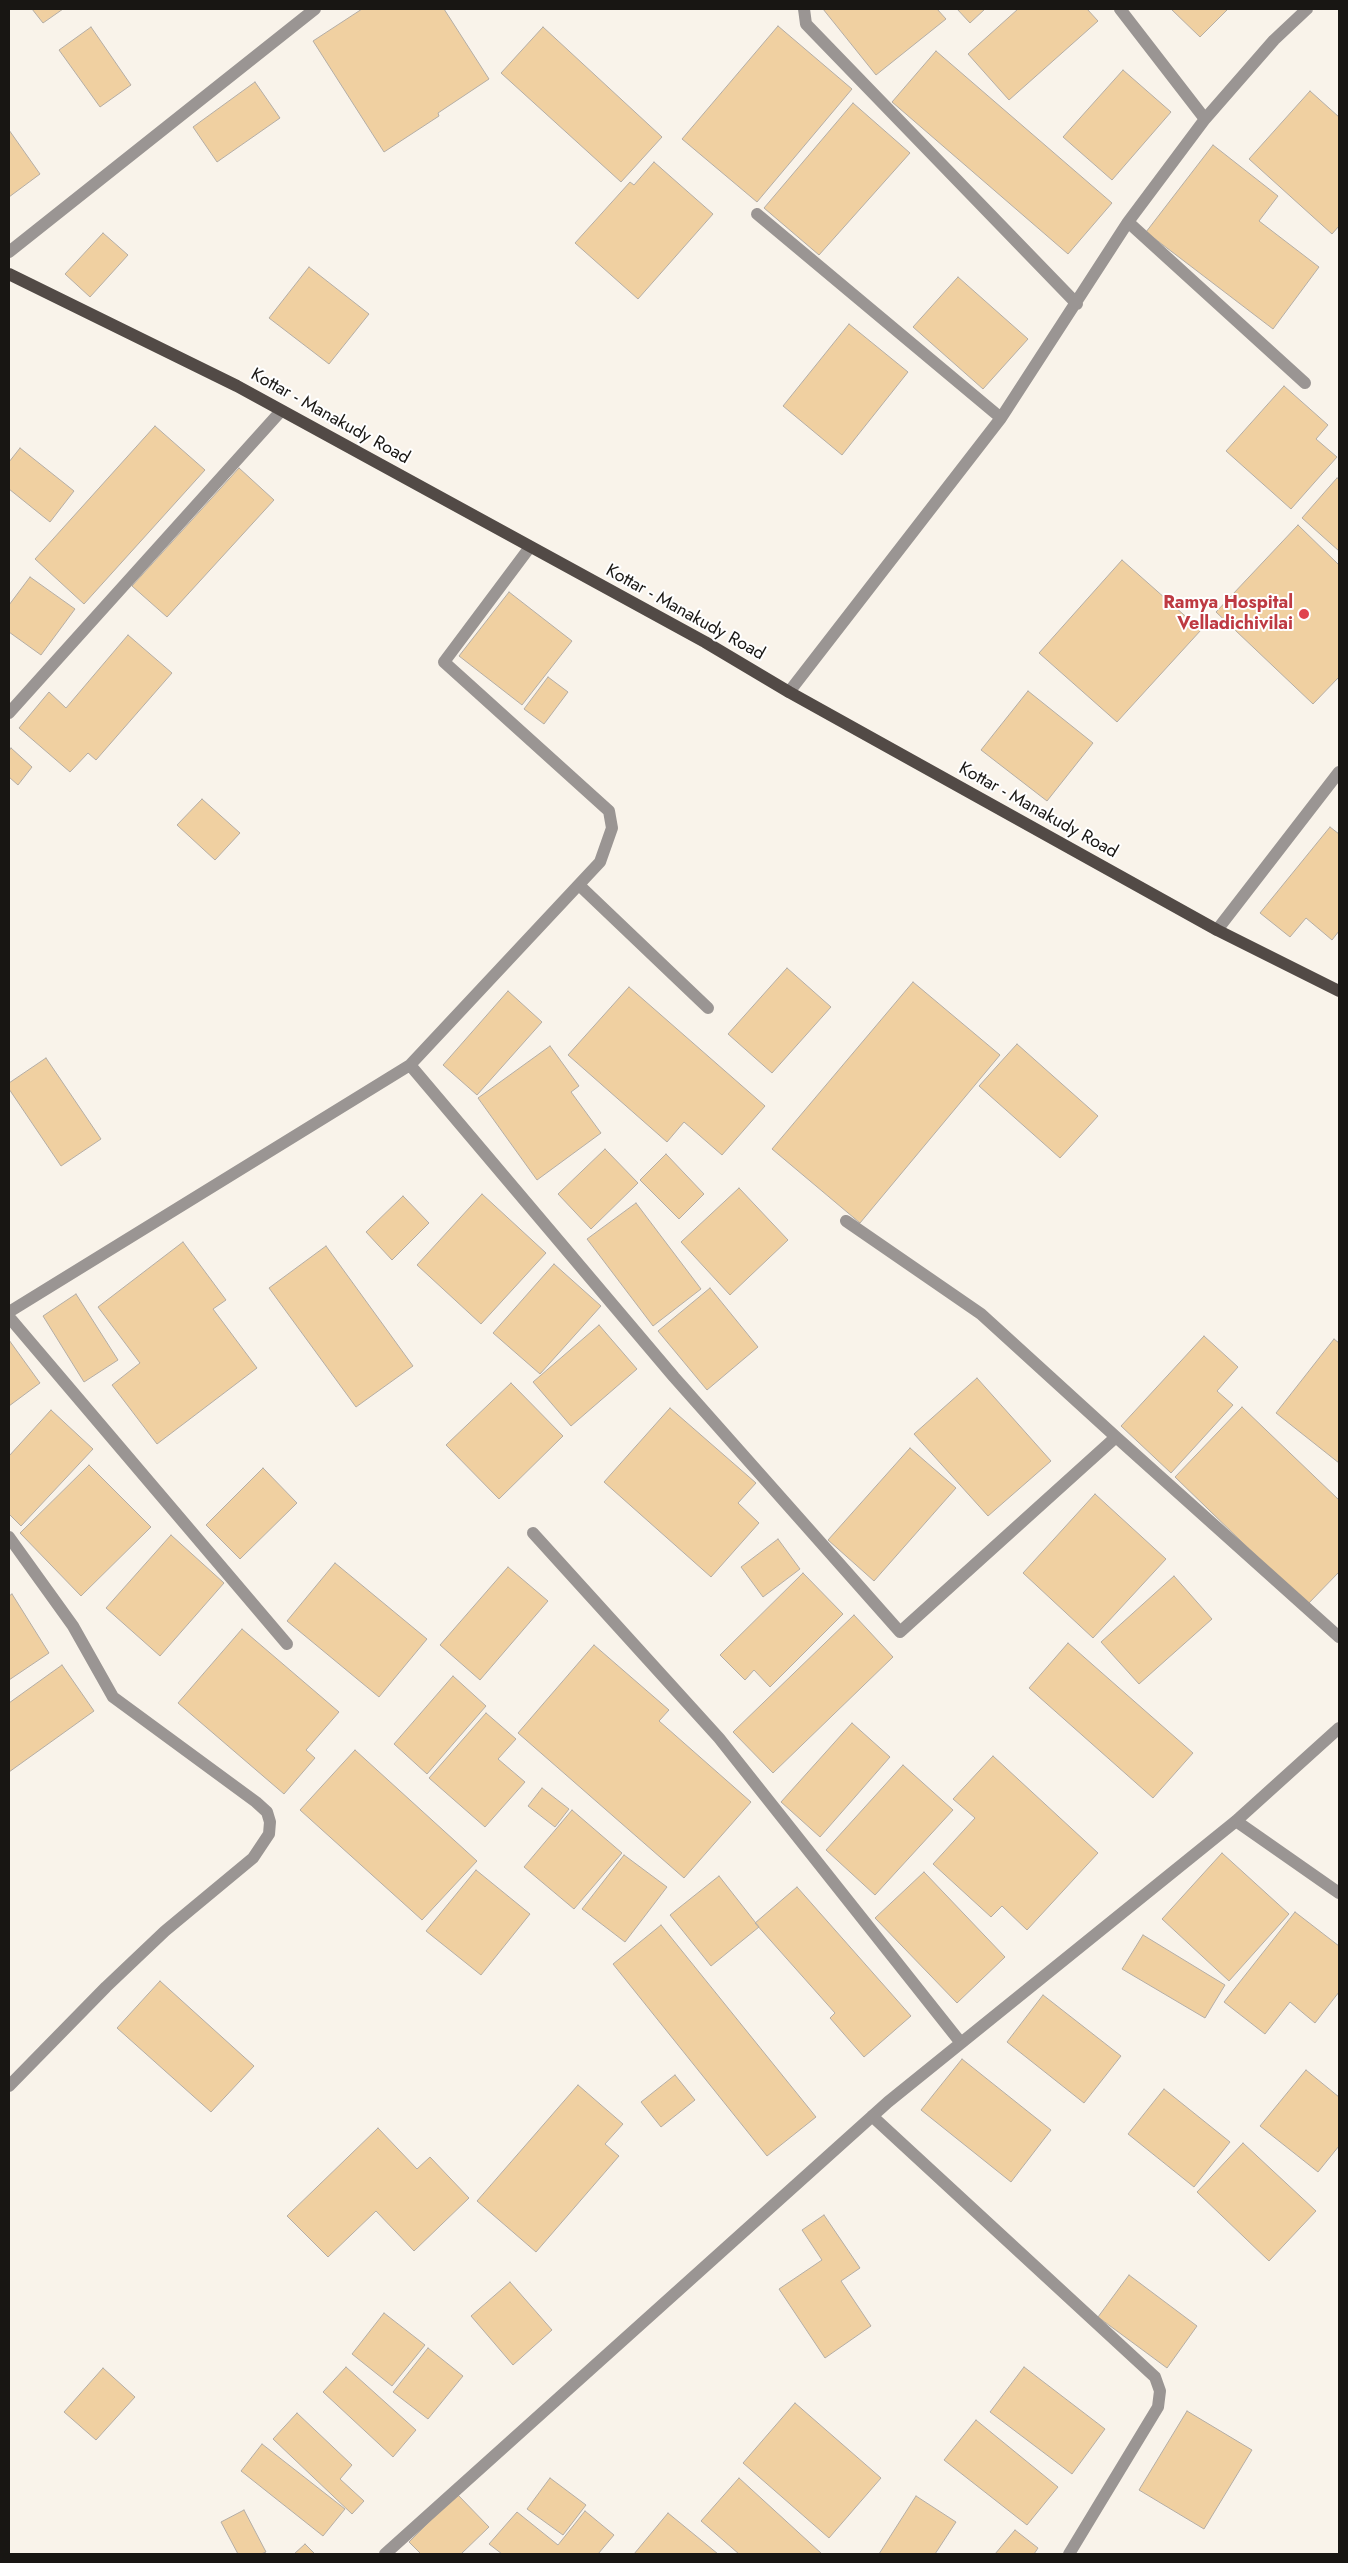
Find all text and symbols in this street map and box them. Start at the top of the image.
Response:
street label: Kottar - Manakudy Road [247,364,413,470]
street label: Kottar - Manakudy Road [602,560,768,666]
place label: Ramya Hospital Velladichivilai [1163,593,1293,636]
marker: Ramya Hospital Velladichivilai [1297,607,1311,621]
street label: Kottar - Manakudy Road [955,758,1121,864]

